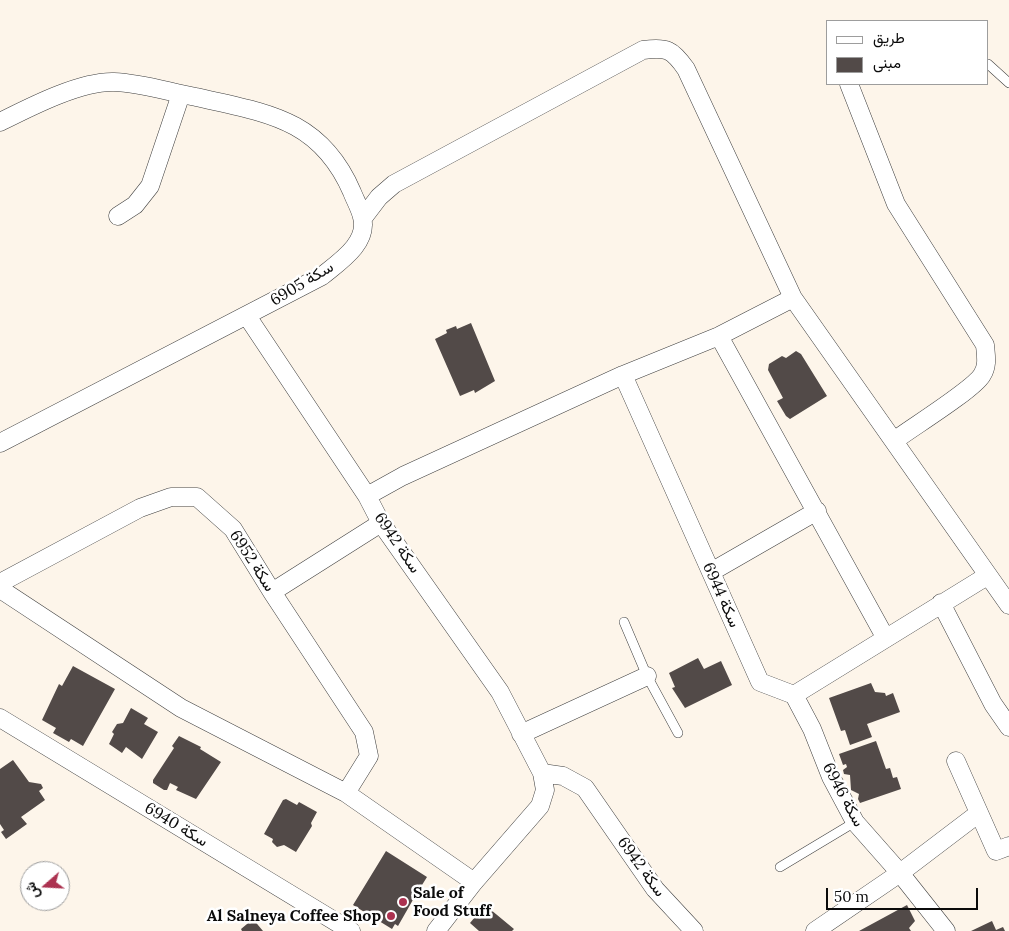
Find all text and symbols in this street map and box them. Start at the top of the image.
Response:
legend [826,20,989,85]
text: طريق [873,28,905,47]
text: مبنى [873,53,901,72]
street label: سكة 6905 [267,258,337,310]
street label: سكة 6942 [370,509,424,577]
street label: سكة 6952 [225,527,279,595]
street label: سكة 6944 [698,560,744,630]
street label: سكة 6946 [818,760,868,830]
street label: سكة 6940 [141,799,211,851]
street label: سكة 6942 [613,833,669,901]
north arrow [20,861,70,911]
scale bar [829,878,982,910]
text: ش [21,880,43,901]
place label: Sale of Food Stuff [413,883,491,921]
text: 50 m [834,887,869,906]
marker: Sale of Food Stuff [397,896,409,908]
place label: Al Salneya Coffee Shop [207,906,381,926]
marker: Al Salneya Coffee Shop [385,910,397,922]

